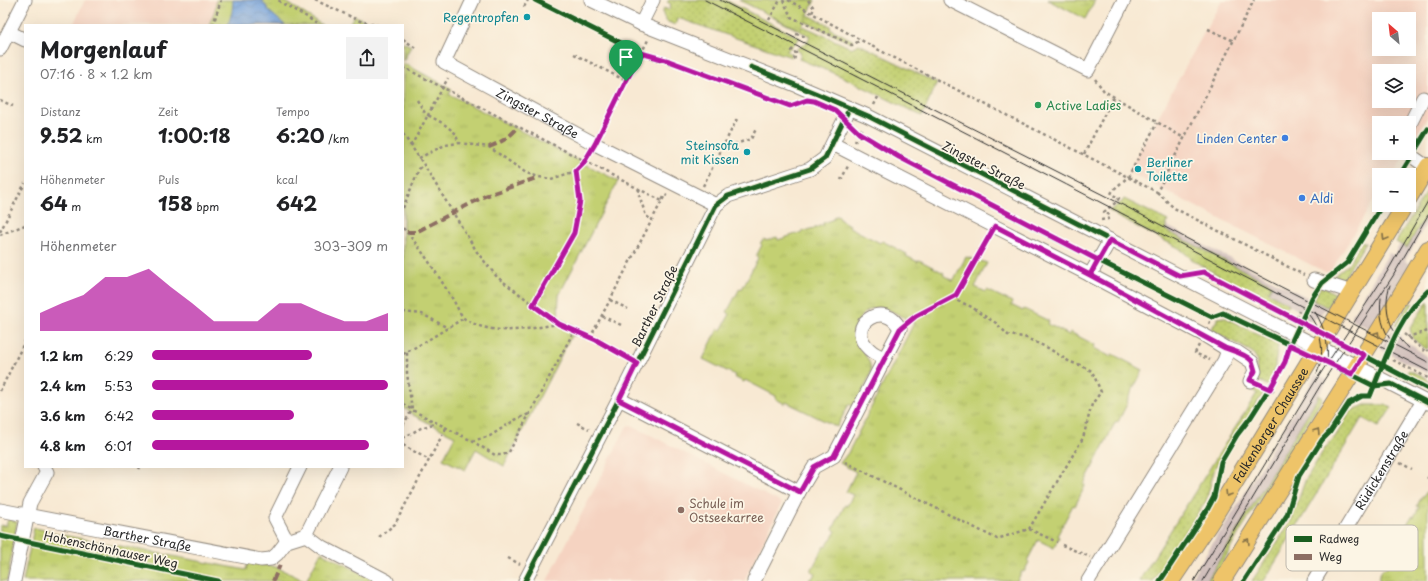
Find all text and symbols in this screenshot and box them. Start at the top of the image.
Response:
place label: Regentropfen [443,8,519,26]
marker: Regentropfen [522,12,532,22]
north arrow [1372,12,1416,56]
map controls [1372,12,1416,212]
text: Morgenlauf [40,32,167,65]
button: share [346,37,388,79]
pin [609,40,643,81]
icon: arrive [615,46,637,68]
text: 07:16 · 8 × 1.2 km [40,64,153,83]
button: layers [1372,64,1416,108]
street label: Zingster Straße [493,83,582,143]
place label: Active Ladies [1046,96,1122,114]
marker: Active Ladies [1033,100,1043,110]
text: Distanz [40,103,80,120]
text: Zeit [158,103,178,120]
text: Tempo [276,103,310,120]
button: + [1372,116,1416,160]
text: 9.52 [40,120,82,150]
text: 1:00:18 [158,120,231,150]
text: 6:20 [276,120,325,150]
place label: Linden Center [1196,129,1277,147]
text: km [82,130,103,147]
text: /km [325,130,349,147]
marker: Linden Center [1280,133,1290,143]
place label: Steinsofa mit Kissen [680,136,740,168]
street label: Zingster Straße [939,136,1029,194]
marker: Steinsofa mit Kissen [742,147,752,157]
place label: Berliner Toilette [1146,153,1193,185]
marker: Berliner Toilette [1133,164,1143,174]
button: − [1372,168,1416,212]
text: Höhenmeter [40,171,105,188]
text: Puls [158,171,179,188]
text: kcal [276,171,298,188]
text: 64 [40,188,68,218]
text: 158 [158,188,193,218]
text: 642 [276,188,317,218]
place label: Aldi [1310,189,1333,207]
marker: Aldi [1297,193,1307,203]
text: m [68,198,81,215]
text: bpm [193,198,219,215]
one-way arrow [1382,234,1389,241]
text: Höhenmeter [40,236,117,255]
text: 303–309 m [313,236,388,255]
street label: Barther Straße [626,262,682,350]
one-way arrow [1373,331,1380,338]
text: 1.2 km [40,346,83,365]
text: 6:29 [104,346,133,365]
street label: Falkenberger Chaussee [1228,363,1313,486]
text: 2.4 km [40,376,86,395]
text: 5:53 [104,376,133,395]
text: 3.6 km [40,406,85,425]
text: 6:42 [104,406,134,425]
street label: Rüdickenstraße [1350,427,1412,513]
one-way arrow [1312,428,1319,435]
text: 4.8 km [40,436,86,455]
text: 6:01 [104,436,132,455]
one-way arrow [1225,490,1233,497]
place label: Schule im Ostseekarree [689,494,764,526]
marker: Schule im Ostseekarree [676,505,686,515]
street label: Barther Straße [102,521,193,555]
legend [1286,525,1418,571]
street label: Hohenschönhauser Weg [42,526,180,572]
text: Radweg [1319,530,1359,547]
one-way arrow [1243,538,1250,545]
text: Weg [1319,548,1342,565]

